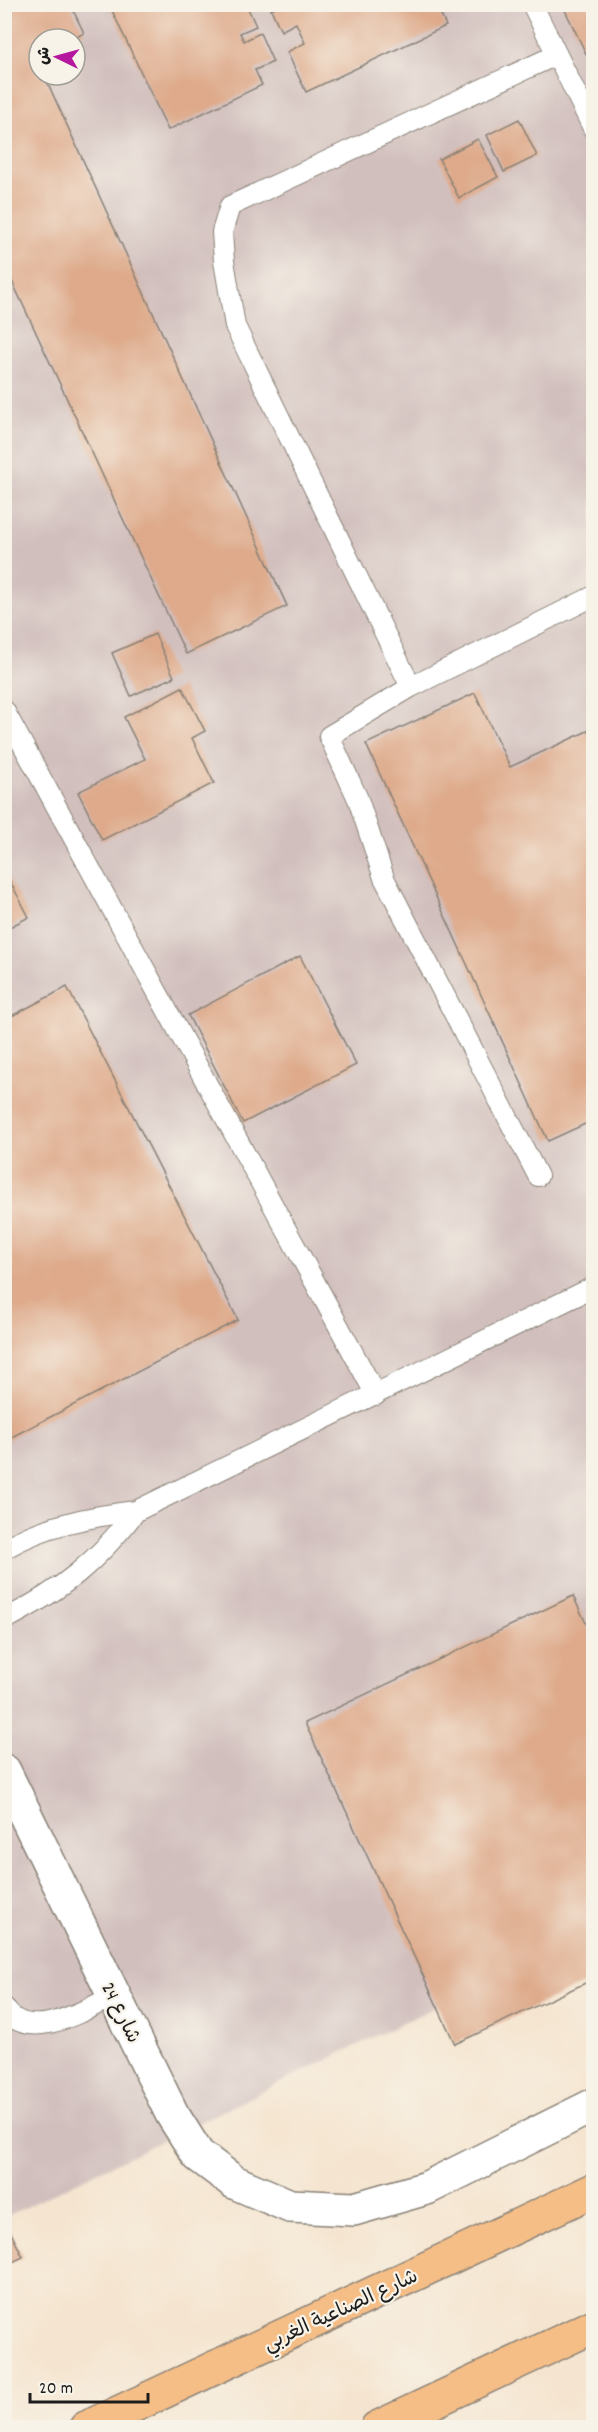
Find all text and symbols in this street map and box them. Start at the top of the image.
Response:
north arrow [27,27,87,87]
text: ش [32,46,57,66]
street label: شارع 24 [92,1978,146,2049]
street label: شارع الصناعية الغربي [259,2264,424,2361]
scale bar [30,2366,148,2404]
text: 20 m [39,2377,73,2402]

